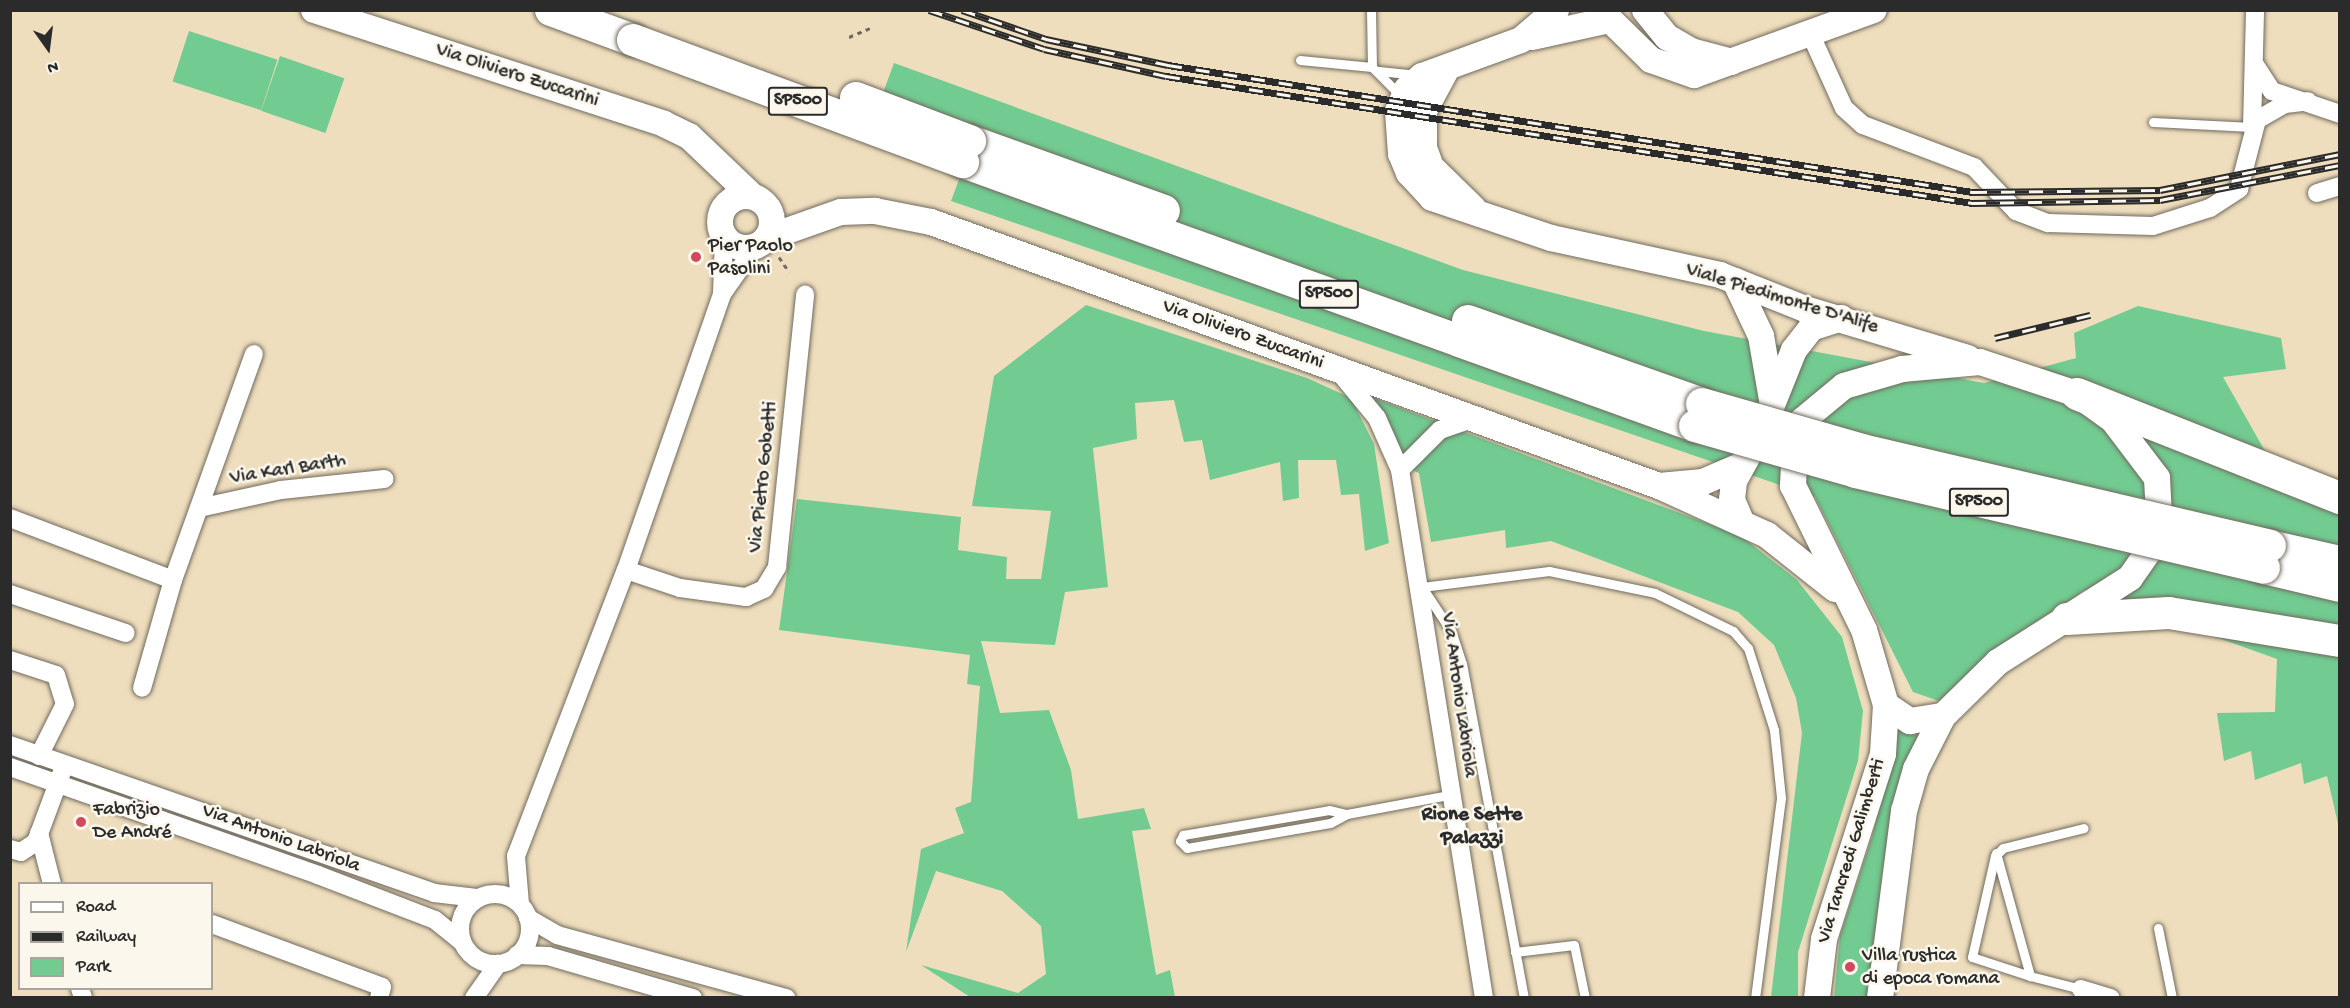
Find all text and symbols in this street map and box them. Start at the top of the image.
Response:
north arrow [18,18,78,78]
street label: Via Oliviero Zuccarini [432,38,602,114]
text: N [45,55,60,76]
road number: SP500 [766,86,830,116]
place label: Pier Paolo Pasolini [708,234,793,281]
marker: Pier Paolo Pasolini [689,250,703,264]
street label: Viale Piedimonte D'Alife [1683,258,1881,340]
road number: SP500 [1298,279,1360,309]
street label: Via Oliviero Zuccarini [1159,295,1327,375]
street label: Via Pietro Gobetti [744,400,784,554]
street label: Via Karl Barth [228,449,348,491]
road number: SP500 [1948,487,2010,517]
street label: Via Antonio Labriola [1435,611,1481,779]
street label: Via Tancredi Galimberti [1812,756,1892,946]
place label: Fabrizio De André [93,798,172,845]
street label: Via Antonio Labriola [199,799,363,879]
district label: Rione Sette Palazzi [1422,803,1522,853]
marker: Fabrizio De André [74,815,88,829]
legend [18,882,213,990]
text: Road [76,897,115,918]
text: Railway [76,927,136,948]
place label: Villa rustica di epoca romana [1862,944,1999,991]
text: Park [76,957,110,978]
marker: Villa rustica di epoca romana [1843,960,1857,974]

